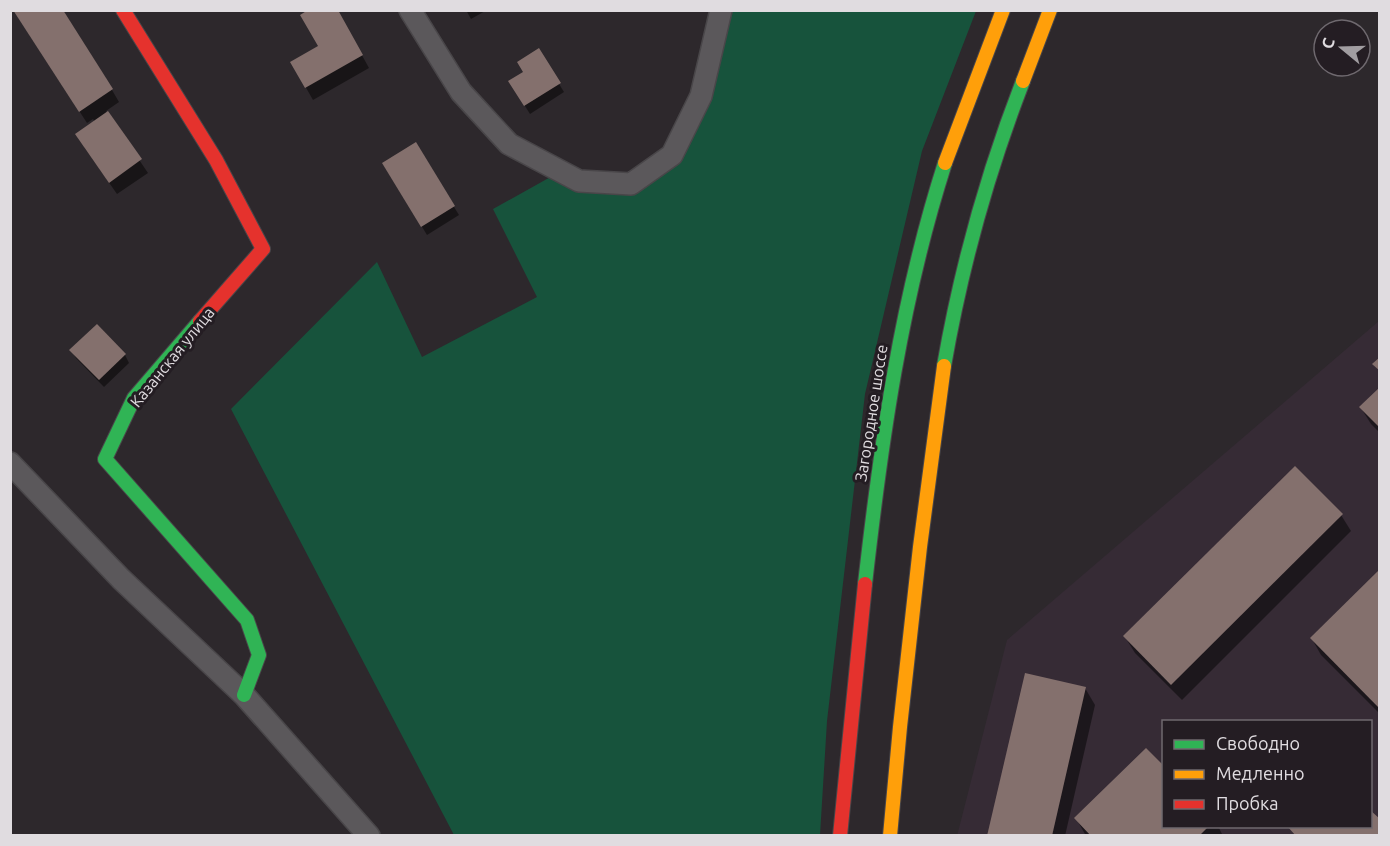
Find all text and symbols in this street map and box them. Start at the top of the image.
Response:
north arrow [1312,18,1372,78]
text: С [1318,35,1338,51]
street label: Казанская улица [126,303,218,411]
street label: Загородное шоссе [851,343,891,483]
legend [1162,720,1372,828]
text: Свободно [1216,733,1300,753]
text: Медленно [1216,763,1305,783]
text: Пробка [1216,793,1279,813]

